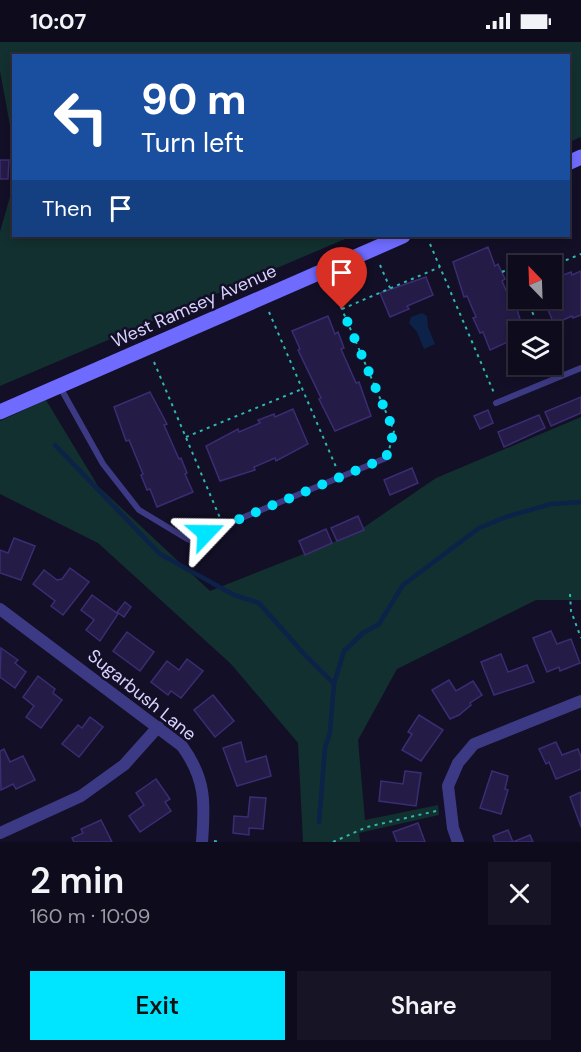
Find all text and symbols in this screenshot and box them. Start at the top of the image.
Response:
text: 10:07 [30,7,86,36]
text: 90 m [141,72,247,127]
icon: left [42,78,120,156]
text: Turn left [141,125,244,160]
icon: arrive [104,192,137,225]
text: Then [42,194,92,223]
pin [316,247,367,309]
north arrow [508,255,562,309]
map controls [508,255,562,375]
icon: arrive [325,256,358,289]
street label: West Ramsey Avenue [108,259,280,353]
button: layers [508,321,562,375]
position arrow [174,501,238,565]
street label: Sugarbush Lane [83,644,201,746]
text: 2 min [30,857,124,904]
button: close [488,862,551,925]
text: 160 m · 10:09 [30,903,150,929]
button: Exit [30,971,285,1040]
button: Share [297,971,551,1040]

